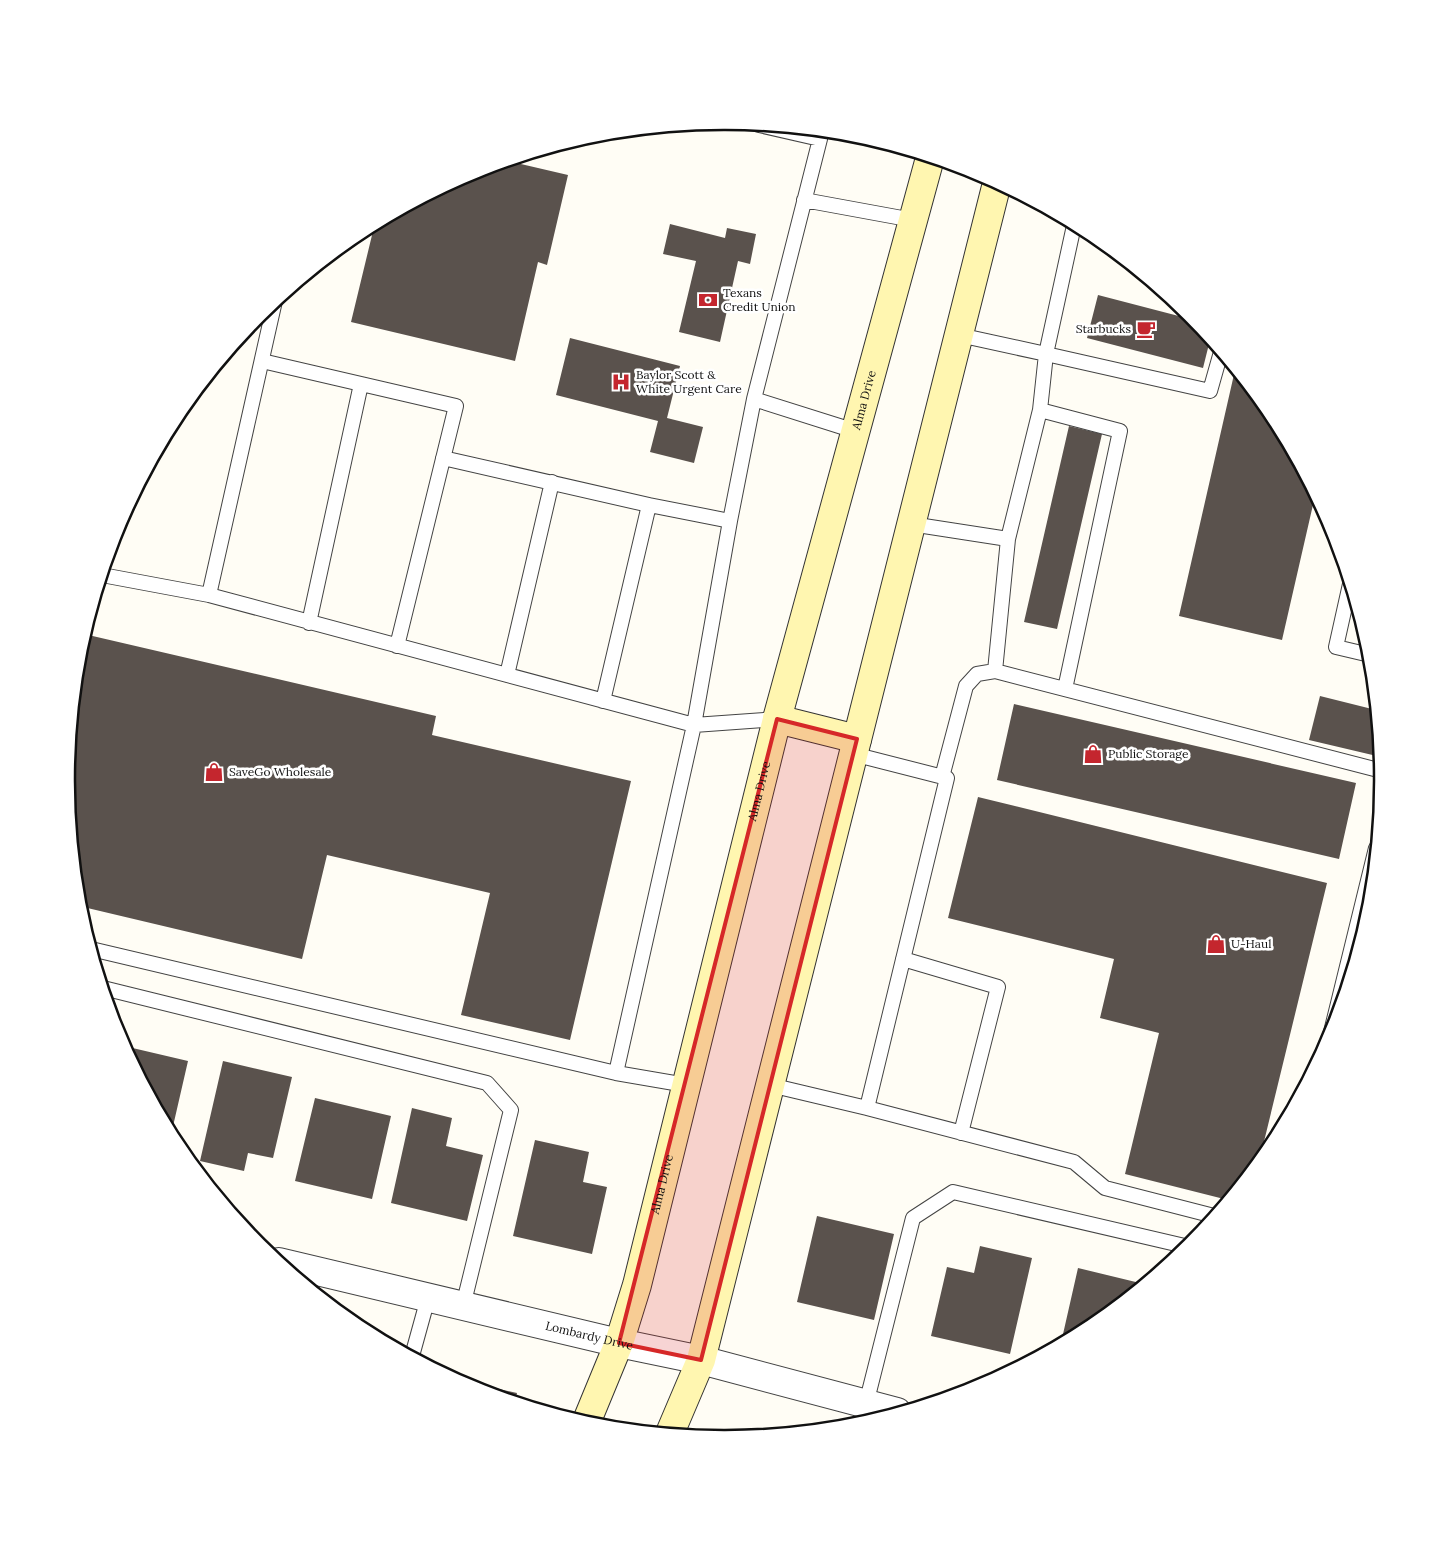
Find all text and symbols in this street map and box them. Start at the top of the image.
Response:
place label: Texans Credit Union [723,285,795,314]
bank icon: Texans Credit Union [697,289,719,311]
cafe icon: Starbucks [1135,318,1157,340]
place label: Starbucks [1076,321,1131,336]
place label: Baylor Scott & White Urgent Care [636,367,742,396]
street label: Alma Drive [848,368,879,432]
hospital icon: Baylor Scott & White Urgent Care [610,371,632,393]
shop icon: Public Storage [1082,743,1104,765]
place label: Public Storage [1108,746,1189,761]
street label: Alma Drive [744,759,773,823]
shop icon: SaveGo Wholesale [203,761,225,783]
place label: SaveGo Wholesale [229,764,332,779]
shop icon: U-Haul [1205,933,1227,955]
place label: U-Haul [1231,936,1271,951]
street label: Alma Drive [647,1152,676,1217]
street label: Lombardy Drive [544,1318,635,1353]

